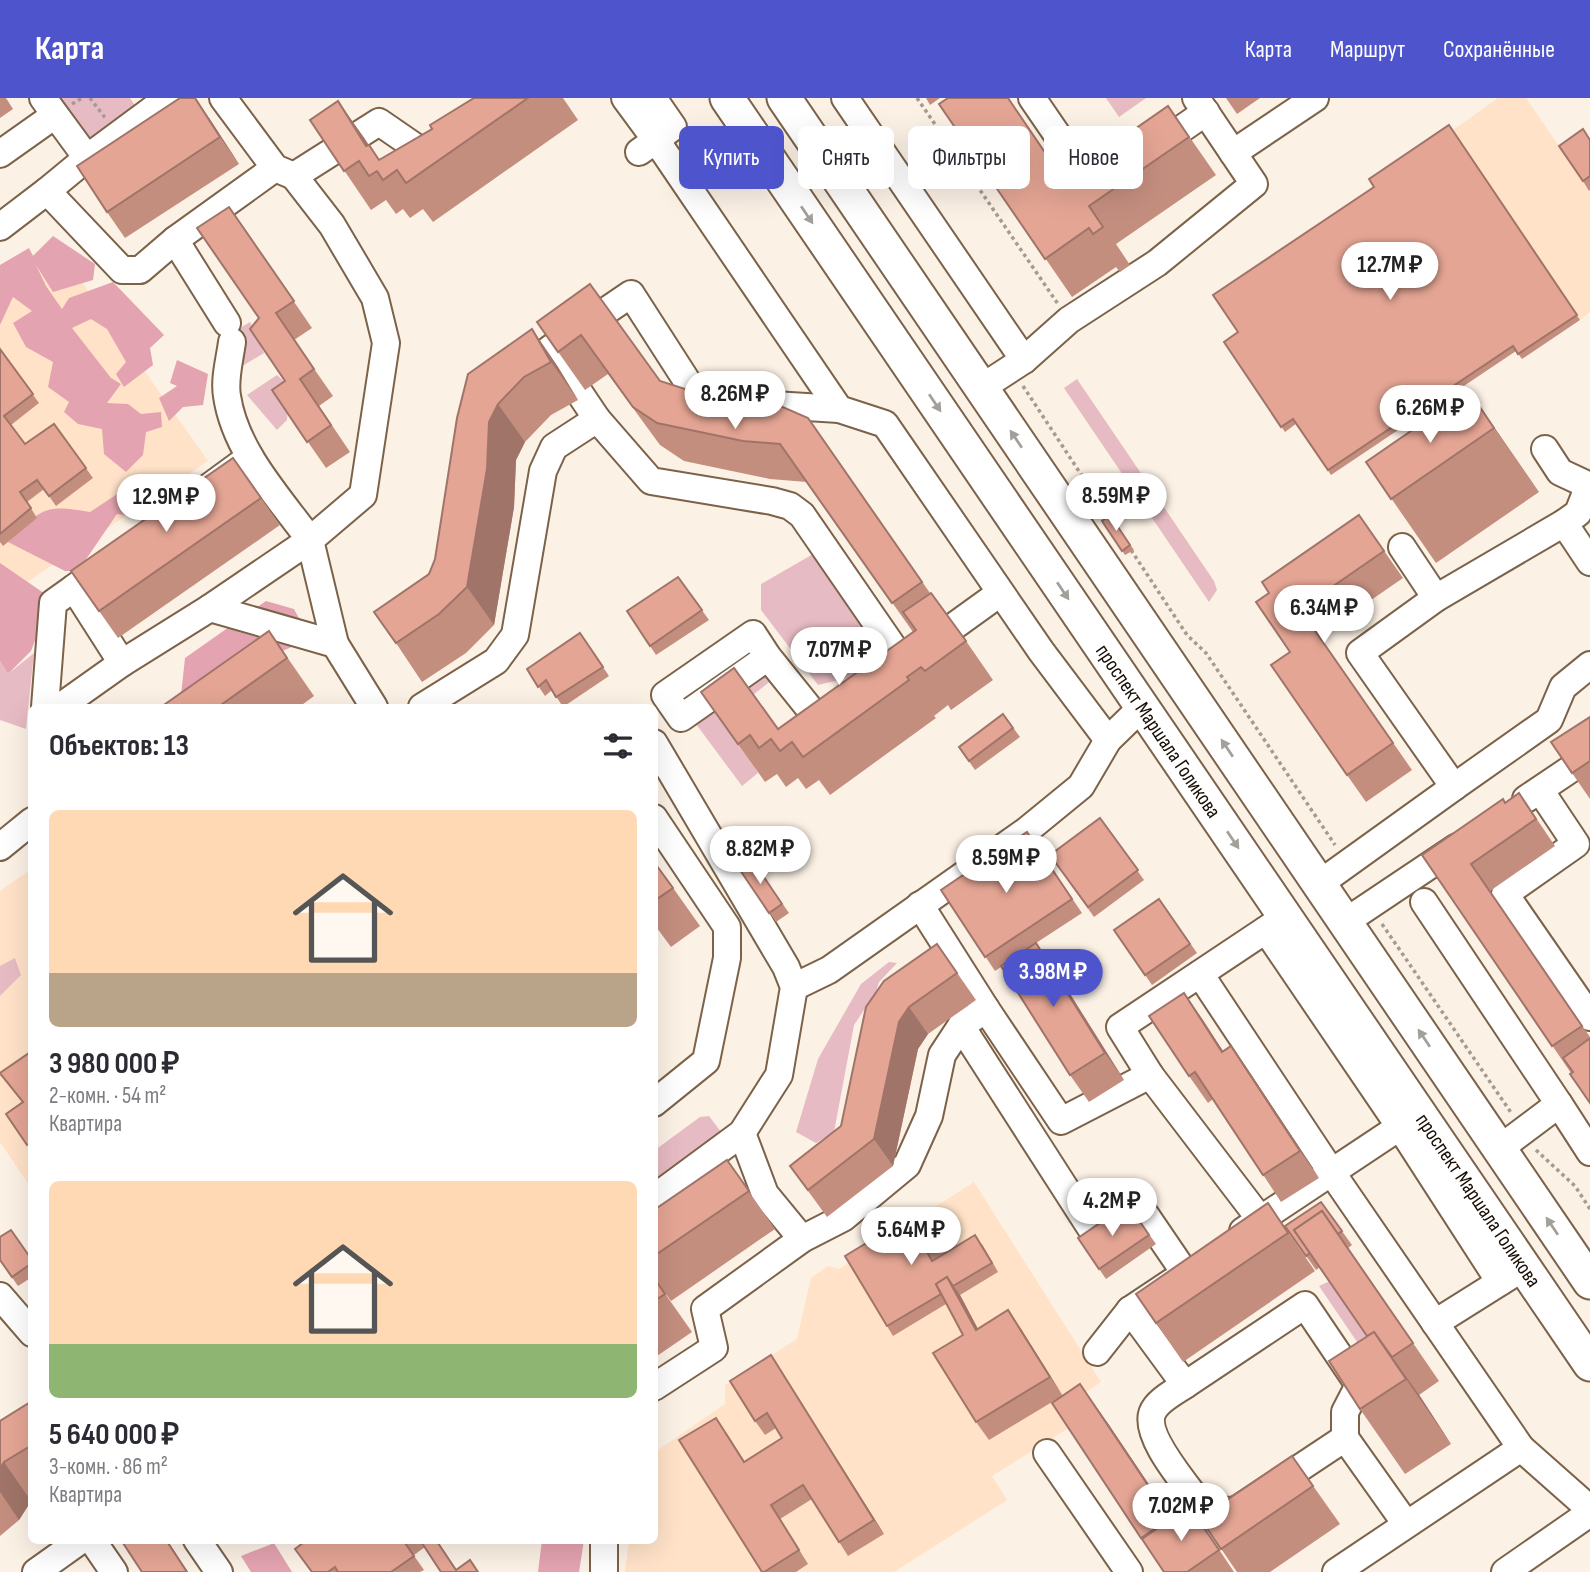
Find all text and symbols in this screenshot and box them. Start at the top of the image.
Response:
text: Карта [35,29,104,69]
text: Карта [1245,35,1292,64]
text: Маршрут [1330,35,1405,64]
text: Сохранённые [1443,35,1555,64]
chip: Купить [679,126,784,189]
chip: Снять [798,126,894,189]
chip: Фильтры [908,126,1030,189]
chip: Новое [1044,126,1143,189]
one-way arrow [800,206,814,224]
pin: 12.7M ₽ [1325,242,1455,302]
text: 12.7M ₽ [1357,251,1423,279]
pin: 8.26M ₽ [670,372,800,431]
text: 8.26M ₽ [701,380,769,408]
pin: 6.26M ₽ [1365,386,1495,445]
one-way arrow [928,394,942,412]
text: 6.26M ₽ [1396,394,1464,422]
one-way arrow [1009,430,1023,448]
pin: 12.9M ₽ [101,474,231,534]
pin: 8.59M ₽ [1051,474,1181,533]
text: 8.59M ₽ [1082,482,1150,510]
text: 12.9M ₽ [133,483,199,511]
one-way arrow [1056,582,1070,600]
pin: 6.34M ₽ [1259,586,1389,645]
text: 6.34M ₽ [1290,594,1358,622]
pin: 7.07M ₽ [774,628,904,687]
text: 7.07M ₽ [806,636,872,664]
street label: проспект Маршала Голикова [1090,640,1226,823]
icon: filters [599,727,637,765]
text: Объектов: 13 [49,728,189,764]
one-way arrow [1220,739,1234,757]
pin: 8.82M ₽ [695,826,825,886]
one-way arrow [1226,831,1240,849]
text: 8.82M ₽ [726,835,794,863]
pin: 8.59M ₽ [941,836,1071,895]
text: 8.59M ₽ [972,844,1040,872]
icon: home [280,855,406,981]
pin: 3.98M ₽ [988,950,1118,1009]
text: 3.98M ₽ [1019,958,1087,986]
one-way arrow [1418,1028,1431,1047]
text: 3 980 000 ₽ [49,1046,179,1082]
text: 2-комн. · 54 m² [49,1082,166,1110]
street label: проспект Маршала Голикова [1410,1109,1546,1292]
text: Квартира [49,1110,122,1138]
pin: 4.2M ₽ [1055,1178,1169,1238]
text: 4.2M ₽ [1083,1187,1141,1215]
pin: 5.64M ₽ [846,1208,976,1267]
text: 5.64M ₽ [877,1216,945,1244]
one-way arrow [1545,1217,1559,1235]
icon: home [280,1226,406,1352]
text: 5 640 000 ₽ [49,1417,179,1453]
text: 3-комн. · 86 m² [49,1453,168,1481]
text: Квартира [49,1481,122,1509]
pin: 7.02M ₽ [1116,1484,1246,1543]
text: 7.02M ₽ [1148,1492,1214,1520]

